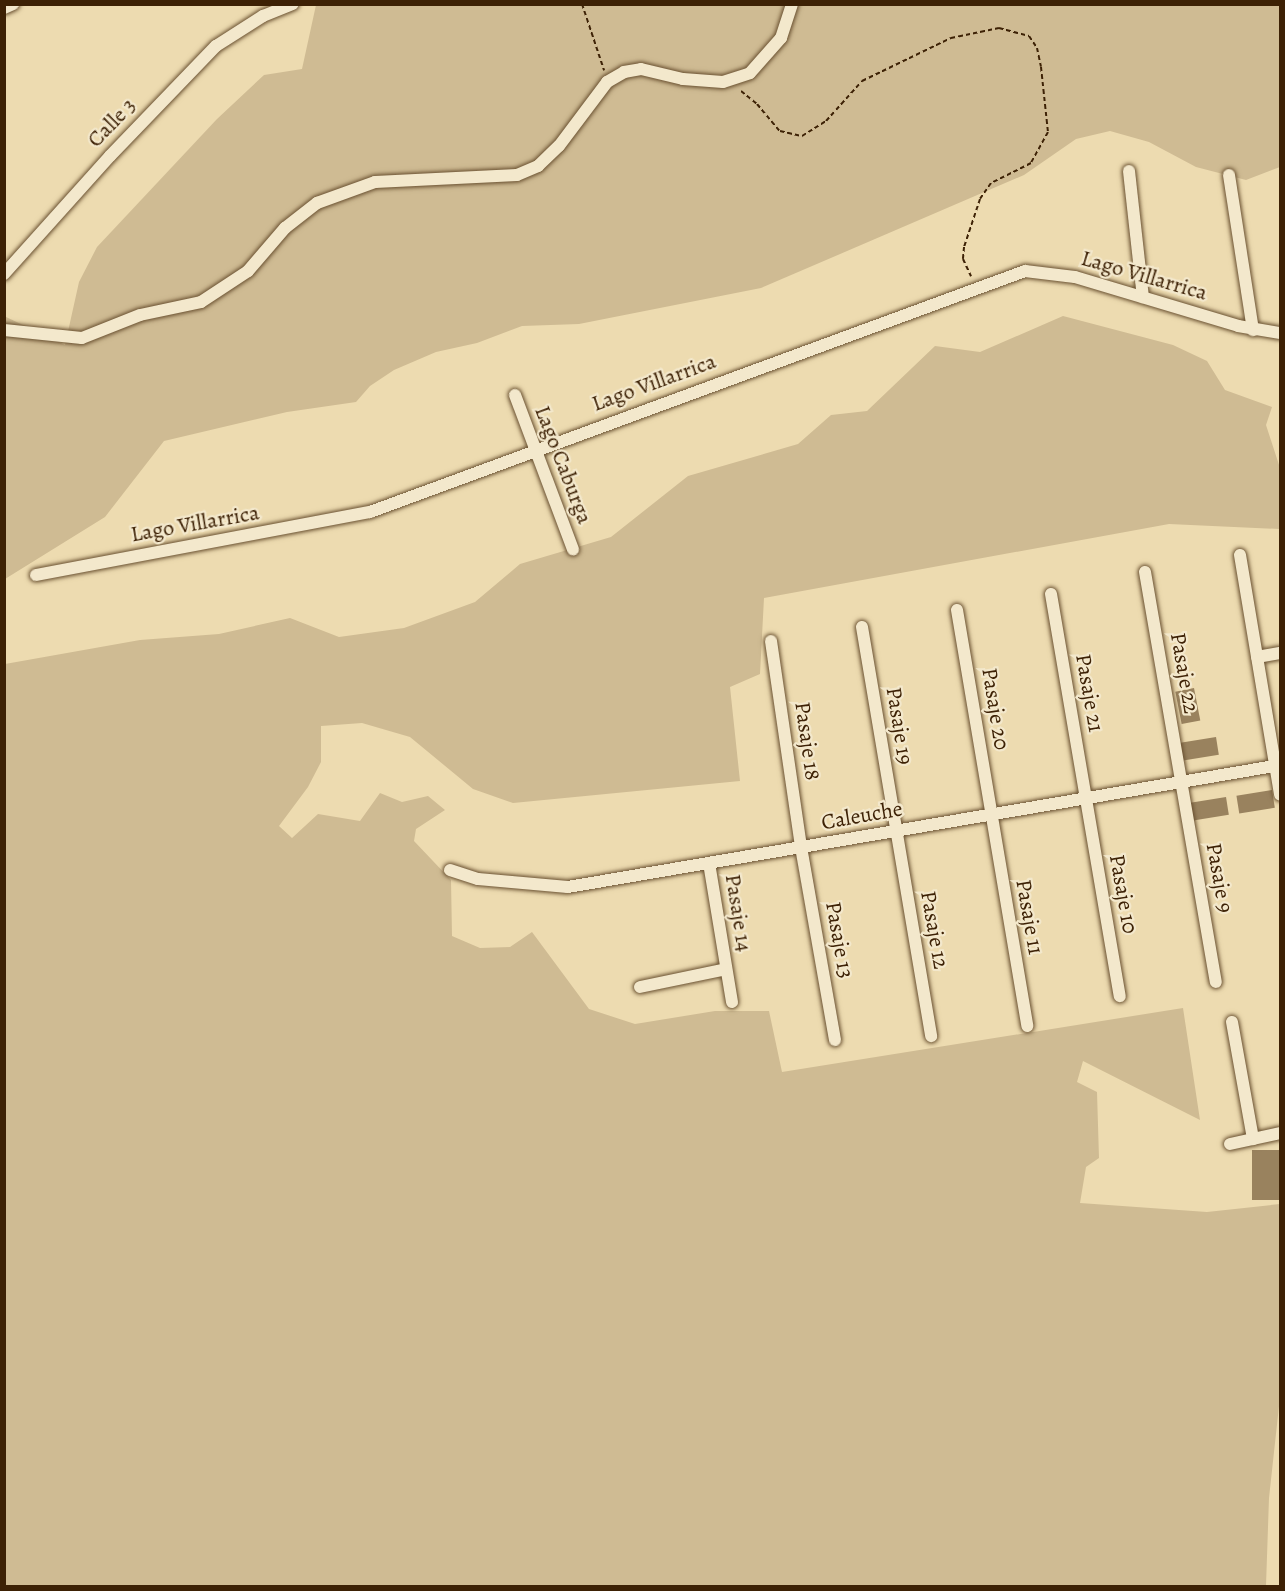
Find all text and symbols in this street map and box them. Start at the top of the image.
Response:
street label: Calle 3 [82,93,142,153]
street label: Lago Villarrica [1078,245,1210,307]
street label: Lago Villarrica [588,348,720,418]
street label: Lago Caburga [528,402,598,528]
street label: Lago Villarrica [129,500,261,548]
street label: Pasaje 22 [1164,631,1204,715]
street label: Pasaje 21 [1069,652,1109,734]
street label: Pasaje 20 [975,666,1015,752]
street label: Pasaje 19 [880,685,918,767]
street label: Pasaje 18 [788,700,826,782]
street label: Caleuche [819,796,905,836]
street label: Pasaje 9 [1200,841,1238,915]
street label: Pasaje 10 [1103,852,1143,936]
street label: Pasaje 14 [719,872,757,954]
street label: Pasaje 11 [1009,877,1049,957]
street label: Pasaje 12 [914,889,954,971]
street label: Pasaje 13 [819,900,859,980]

